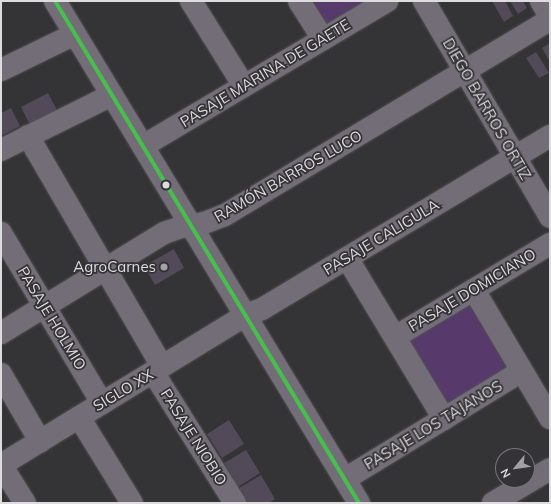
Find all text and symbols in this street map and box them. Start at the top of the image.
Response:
street label: PASAJE MARINA DE GAETE [177,15,353,131]
street label: DIEGO BARROS ORTIZ [439,35,535,183]
street label: RAMÓN BARROS LUCO [211,126,365,226]
unlabelled marker [161,180,171,190]
street label: PASAJE CALIGULA [320,195,442,279]
street label: PASAJE DOMICIANO [405,245,539,335]
place label: AgroCarnes [73,258,156,276]
marker: AgroCarnes [159,262,169,272]
street label: PASAJE HOLMIO [14,263,90,373]
street label: SIGLO XX [90,365,156,415]
street label: PASAJE LOS TAJANOS [361,377,505,473]
street label: PASAJE NIOBIO [157,385,231,489]
north arrow [495,448,535,488]

